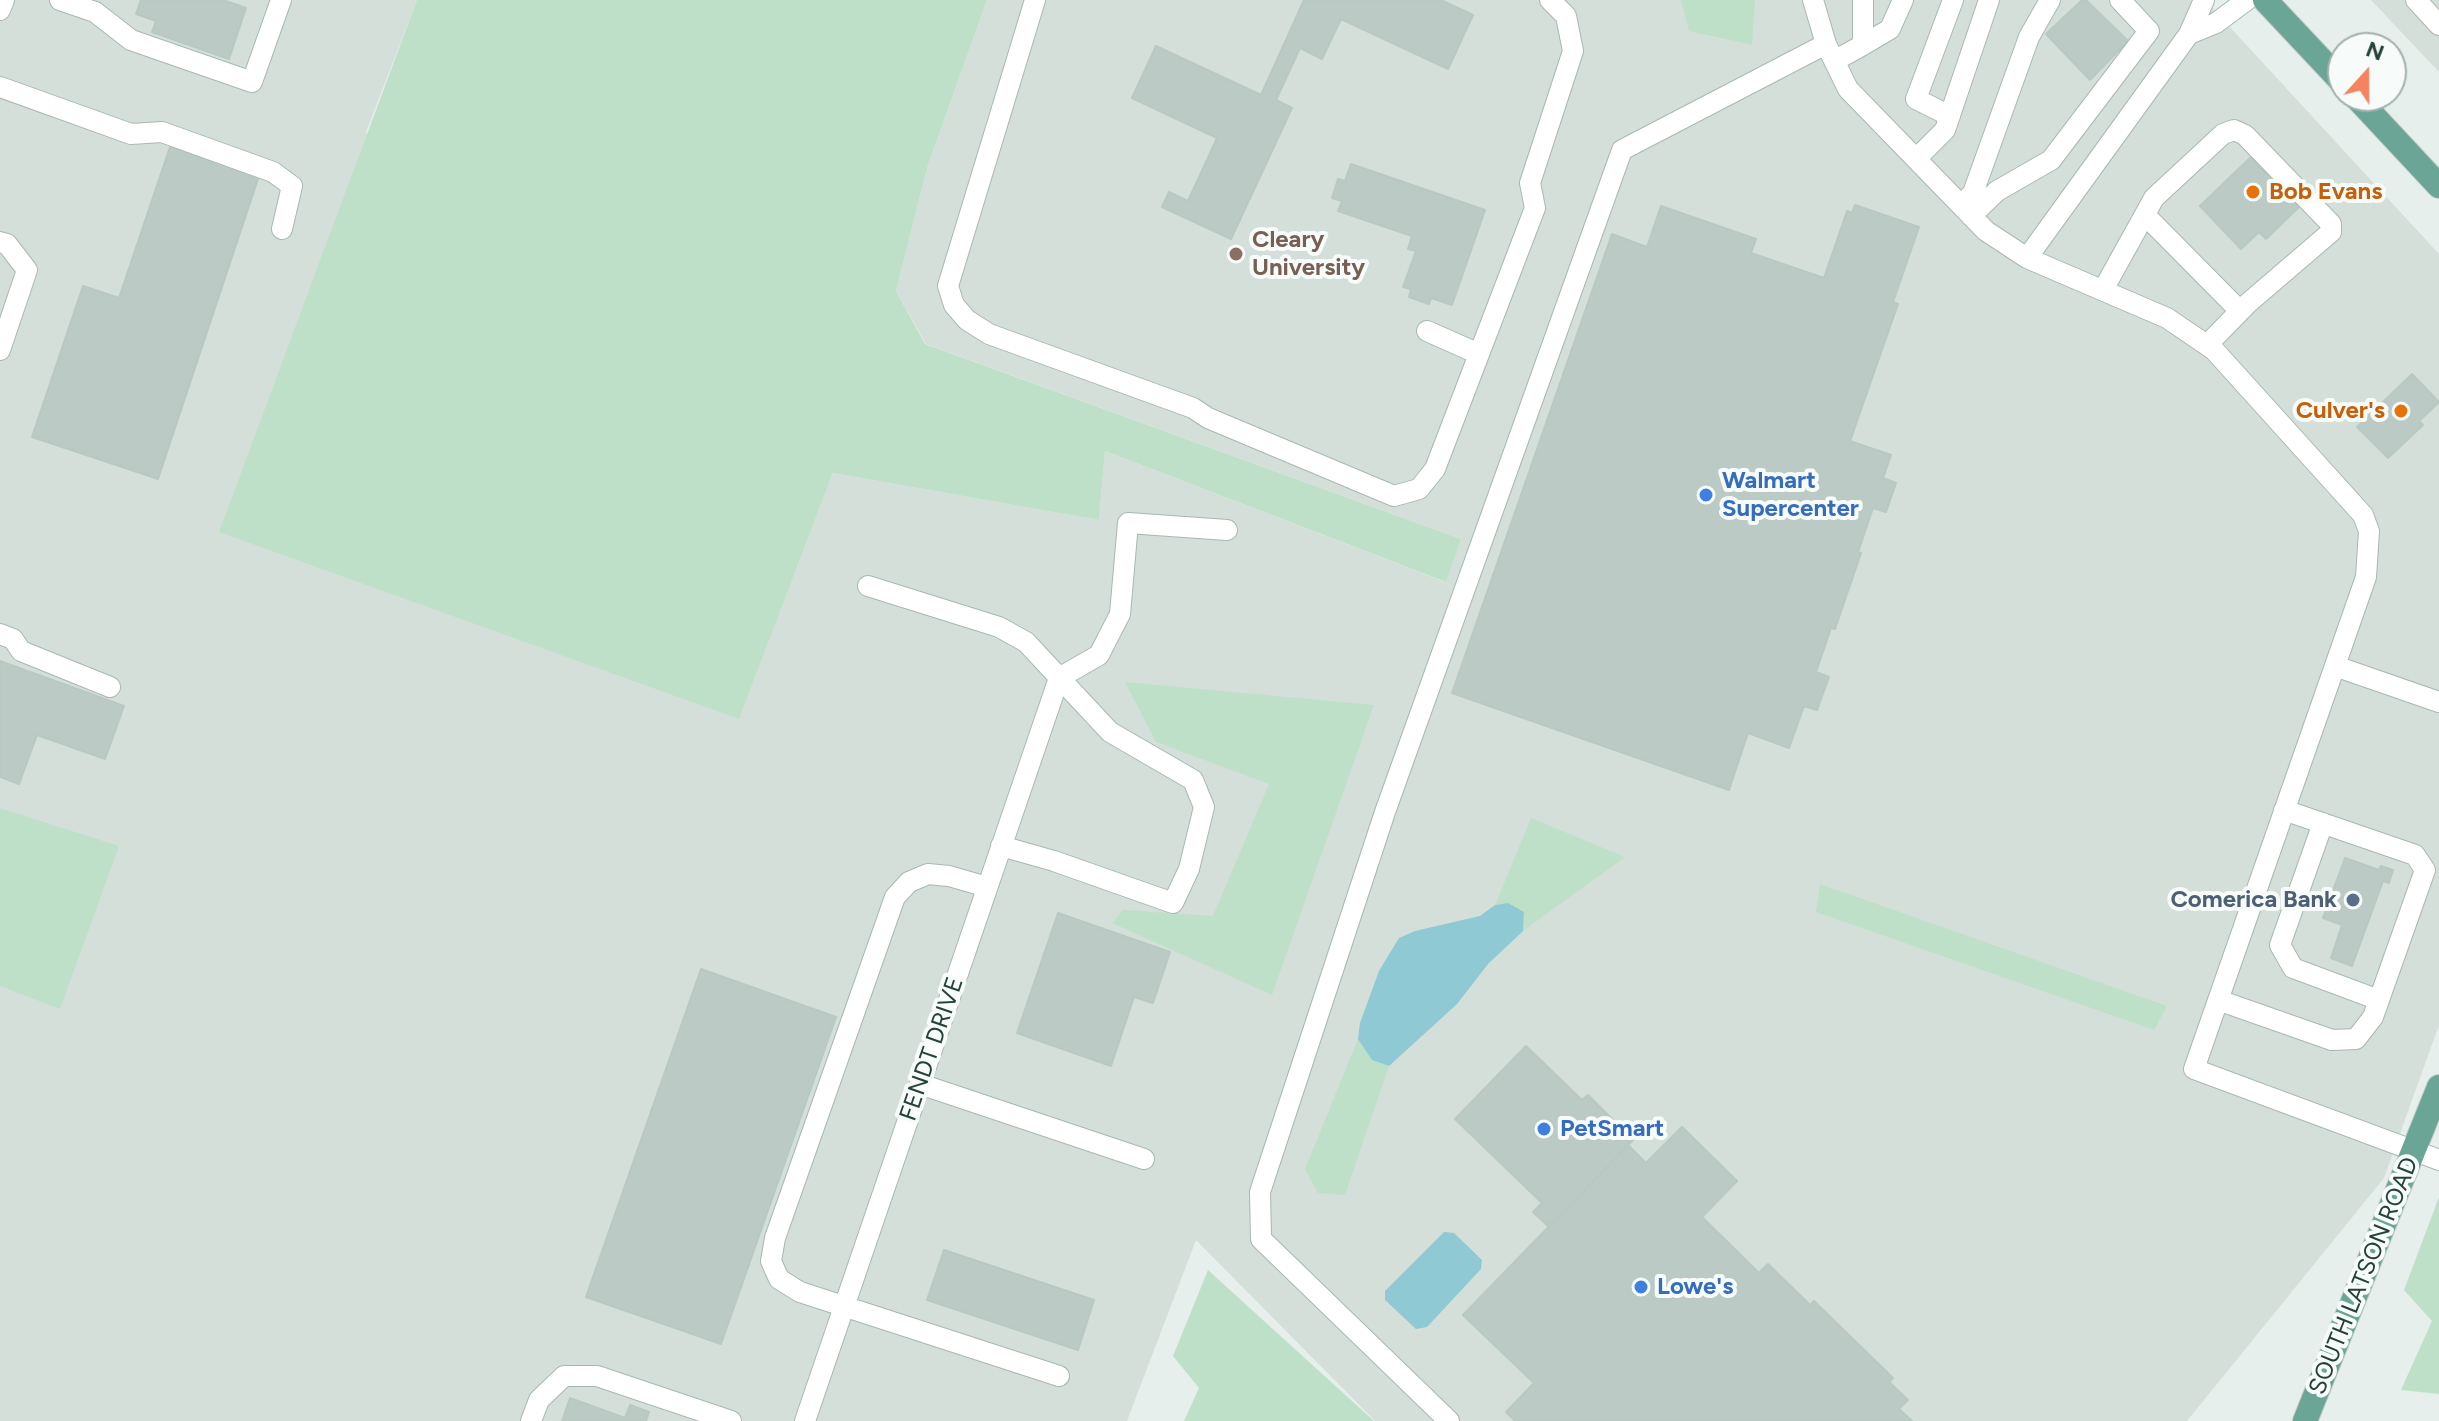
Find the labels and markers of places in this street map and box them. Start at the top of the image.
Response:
place label: Bob Evans [2269,178,2382,206]
marker: Bob Evans [2244,183,2262,201]
place label: Cleary University [1252,226,1365,282]
marker: Cleary University [1227,245,1245,263]
place label: Culver's [2296,397,2385,425]
marker: Culver's [2392,402,2410,420]
place label: Walmart Supercenter [1722,467,1859,523]
marker: Walmart Supercenter [1697,486,1715,504]
place label: Comerica Bank [2170,886,2337,914]
marker: Comerica Bank [2344,891,2362,909]
place label: PetSmart [1560,1115,1664,1143]
marker: PetSmart [1535,1120,1553,1138]
place label: Lowe's [1657,1273,1733,1301]
marker: Lowe's [1632,1278,1650,1296]

